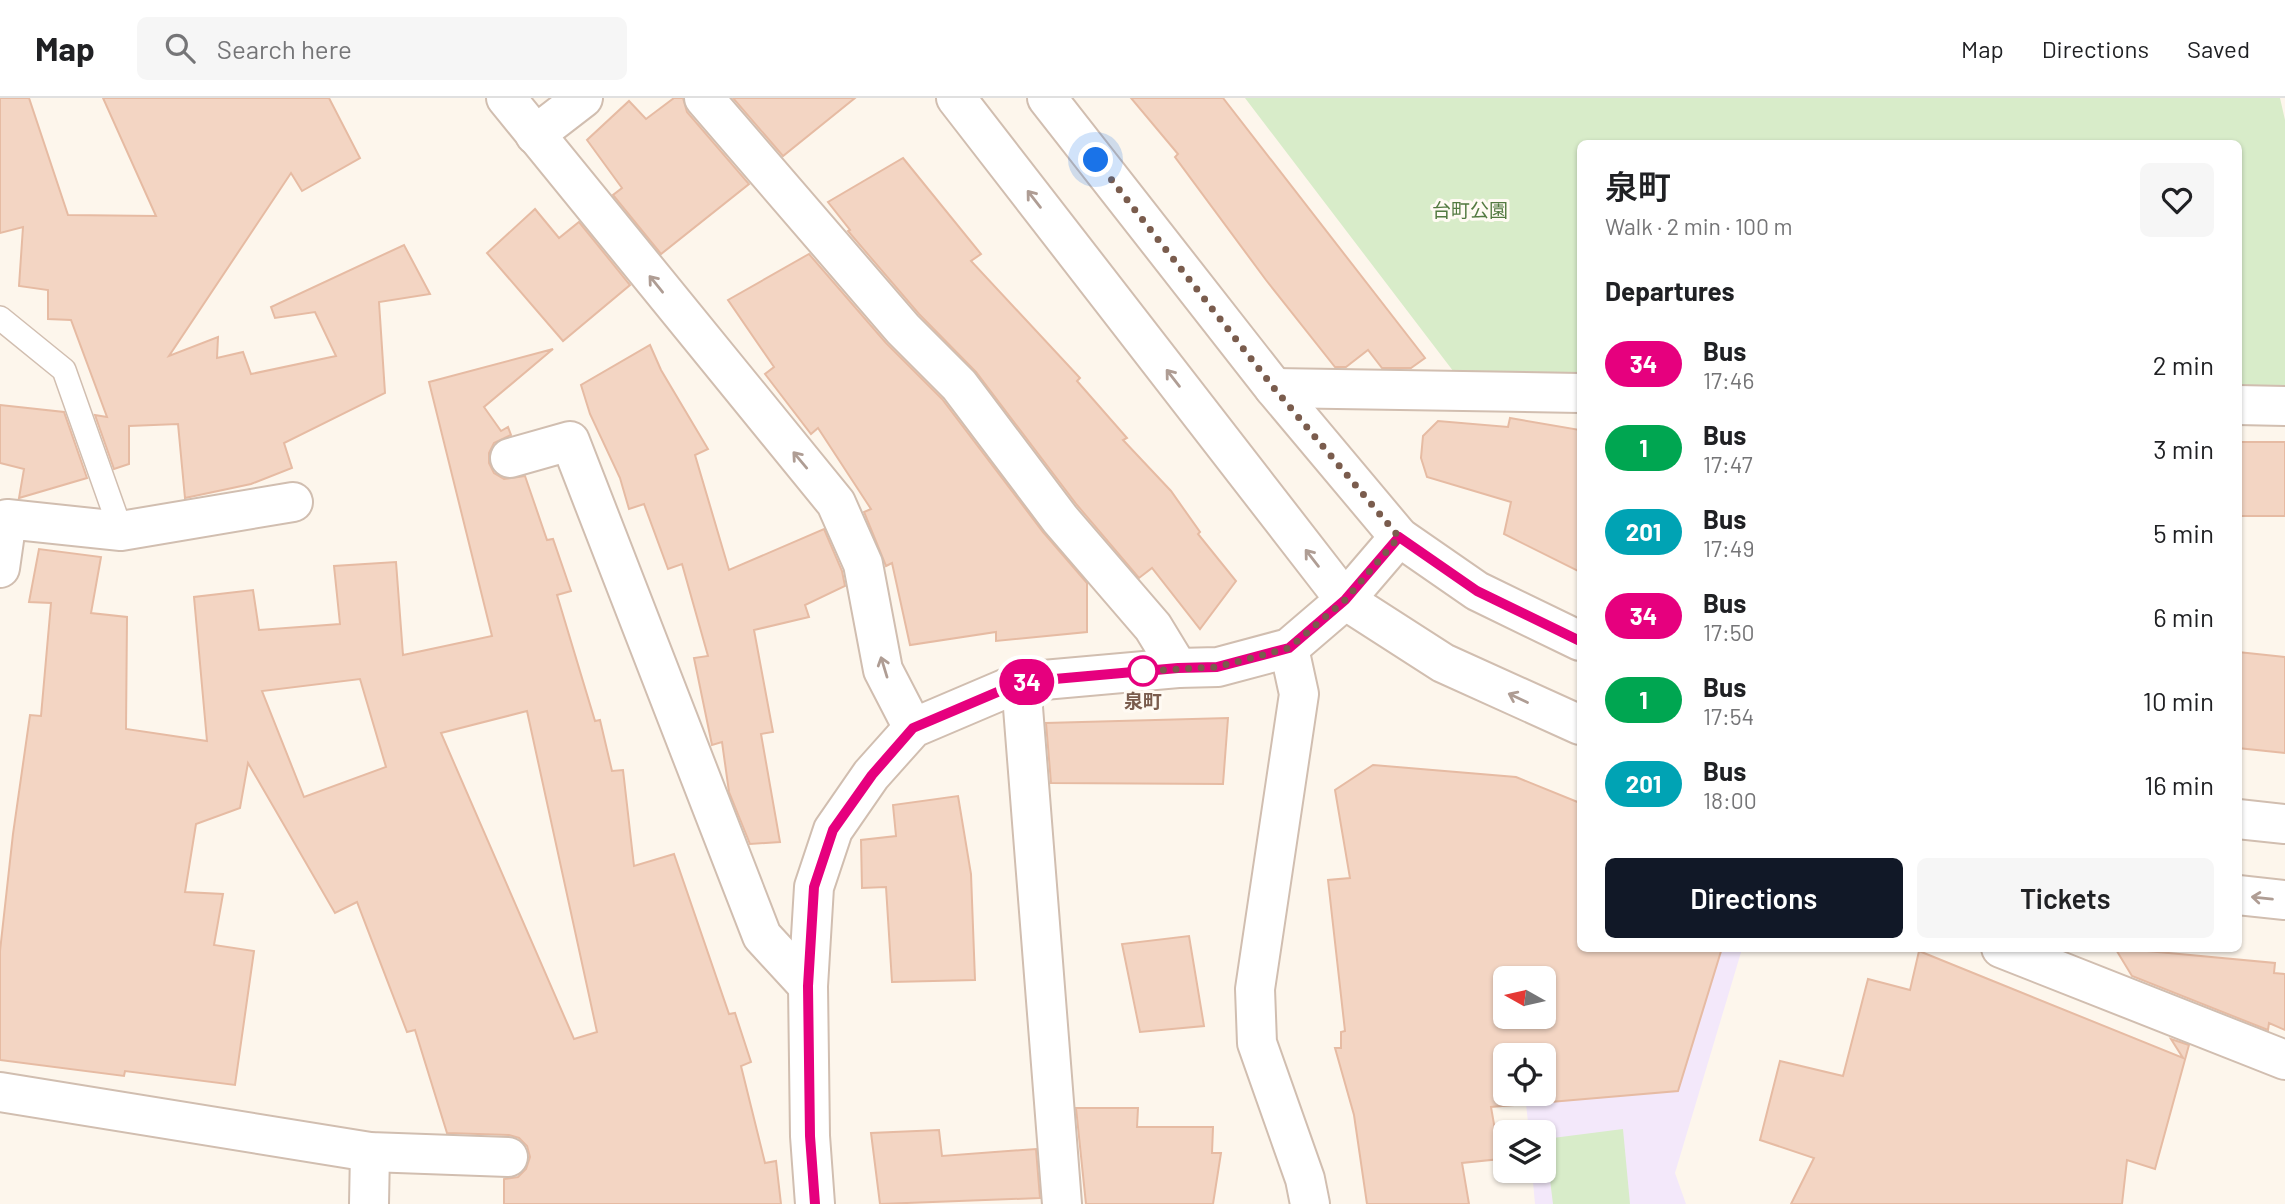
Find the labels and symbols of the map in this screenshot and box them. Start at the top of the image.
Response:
your location [1078,142,1113,177]
one-way arrow [1026,190,1041,208]
park label: 台町公園 [1432,198,1508,221]
one-way arrow [648,276,664,294]
one-way arrow [1165,370,1180,388]
one-way arrow [793,452,808,470]
one-way arrow [1305,550,1320,568]
one-way arrow [876,656,889,678]
marker: 泉町 [1128,656,1158,686]
line badge: 34 [996,659,1058,705]
place label: 泉町 [1124,689,1162,712]
one-way arrow [1508,691,1529,704]
one-way arrow [2251,891,2273,904]
north arrow [1493,966,1556,1029]

